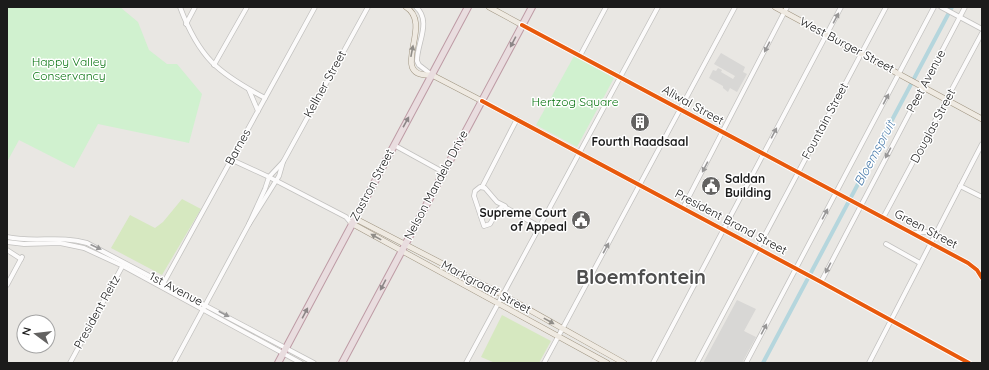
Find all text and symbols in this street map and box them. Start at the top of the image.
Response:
one-way arrow [832,12,839,24]
street label: West Burger Street [797,13,897,76]
one-way arrow [510,36,517,47]
one-way arrow [763,41,770,52]
one-way arrow [409,45,415,57]
street label: Peet Avenue [903,47,948,115]
street label: Kellner Street [300,48,349,120]
park label: Happy Valley Conservancy [32,54,106,83]
street label: Fountain Street [798,80,851,162]
street label: Aliwal Street [660,81,727,128]
street label: Douglas Street [907,86,958,165]
one-way arrow [882,93,889,104]
park label: Hertzog Square [531,94,619,109]
building icon: Fourth Raadsaal [629,111,651,133]
one-way arrow [403,116,410,128]
water label: Bloemspruit [850,116,899,189]
street label: Barnes [222,126,254,167]
street label: Nelson Mandela Drive [400,127,471,242]
one-way arrow [771,127,778,139]
place label: Fourth Raadsaal [592,134,688,149]
street label: Zastron Street [346,146,397,223]
one-way arrow [885,147,892,159]
one-way arrow [702,161,708,173]
place label: Saldan Building [725,171,771,200]
public building icon: Saldan Building [700,175,722,197]
street label: President Brand Street [673,186,790,257]
place label: Supreme Court of Appeal [480,205,567,234]
street label: Green Street [892,206,960,251]
one-way arrow [822,208,828,219]
public building icon: Supreme Court of Appeal [570,209,592,231]
one-way arrow [370,233,382,240]
one-way arrow [603,243,610,254]
one-way arrow [91,244,102,250]
street label: Markgraaff Street [439,257,534,317]
one-way arrow [825,262,831,274]
district label: Bloemfontein [576,264,706,289]
street label: 1st Avenue [147,268,206,309]
street label: President Reitz [70,272,123,351]
one-way arrow [380,279,386,291]
one-way arrow [301,307,308,319]
one-way arrow [218,311,230,317]
north arrow [16,314,56,354]
one-way arrow [543,318,555,325]
one-way arrow [761,323,768,334]
text: N [19,326,34,337]

